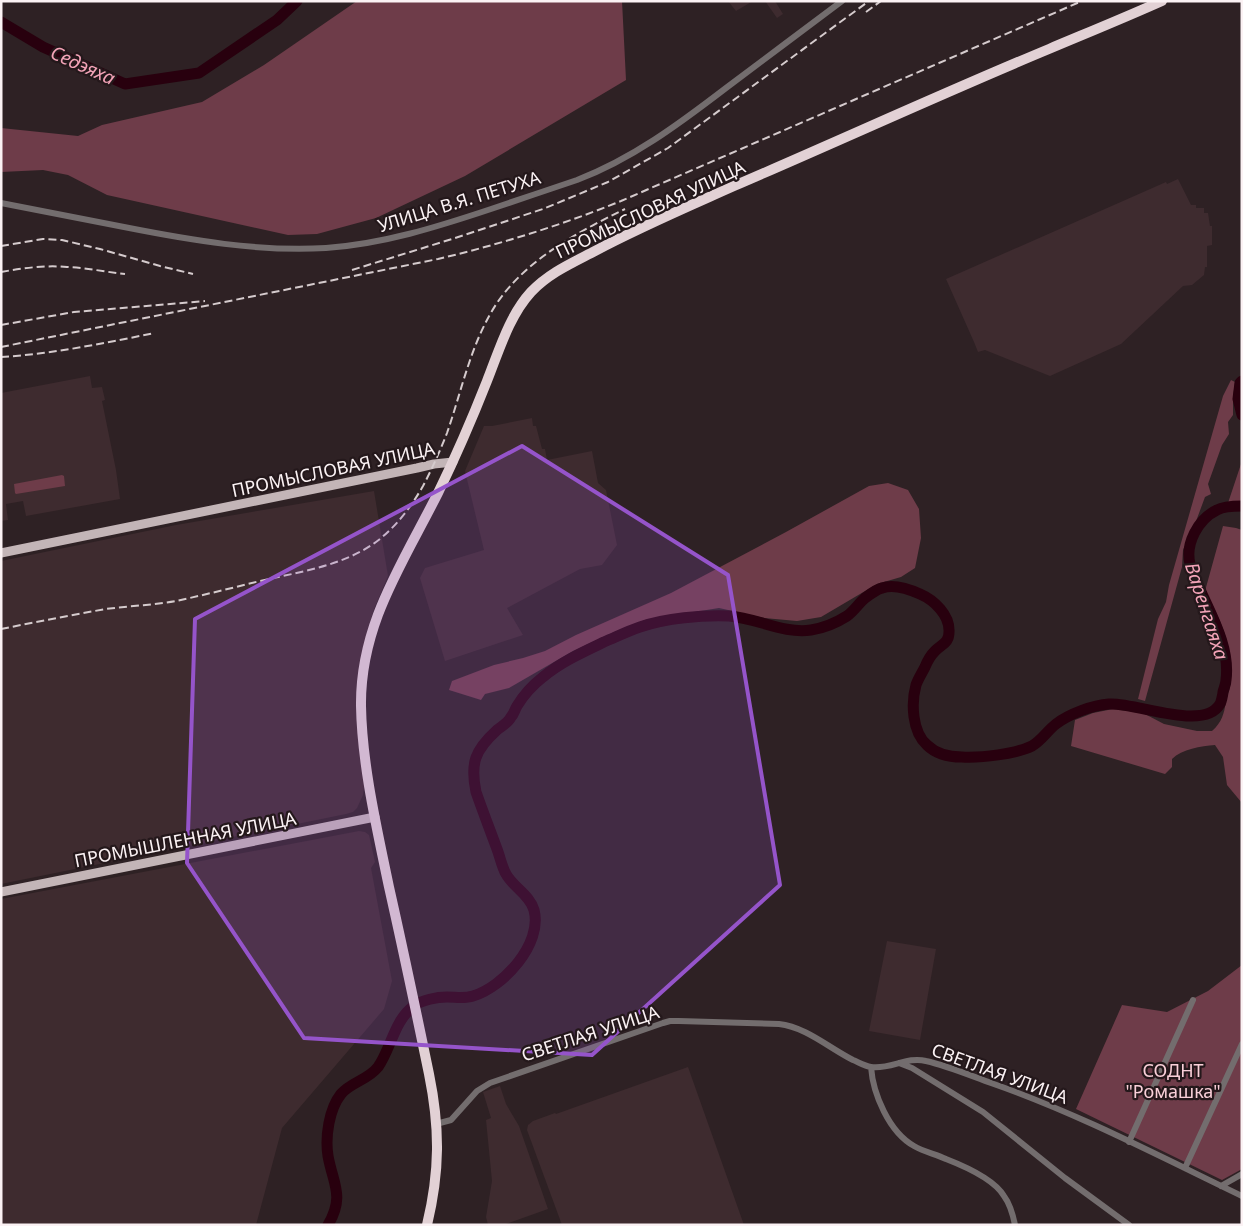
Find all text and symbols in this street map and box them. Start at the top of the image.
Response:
water label: Седэяха [47,39,120,91]
street label: ПРОМЫСЛОВАЯ УЛИЦА [551,154,749,264]
street label: УЛИЦА В.Я. ПЕТУХА [375,165,544,237]
street label: ПРОМЫСЛОВАЯ УЛИЦА [229,436,437,502]
water label: Варенгаяха [1179,559,1235,663]
street label: ПРОМЫШЛЕННАЯ УЛИЦА [72,806,298,872]
street label: СВЕТЛАЯ УЛИЦА [518,999,662,1067]
street label: СВЕТЛАЯ УЛИЦА [928,1037,1072,1109]
park label: СОДНТ "Ромашка" [1125,1058,1221,1103]

